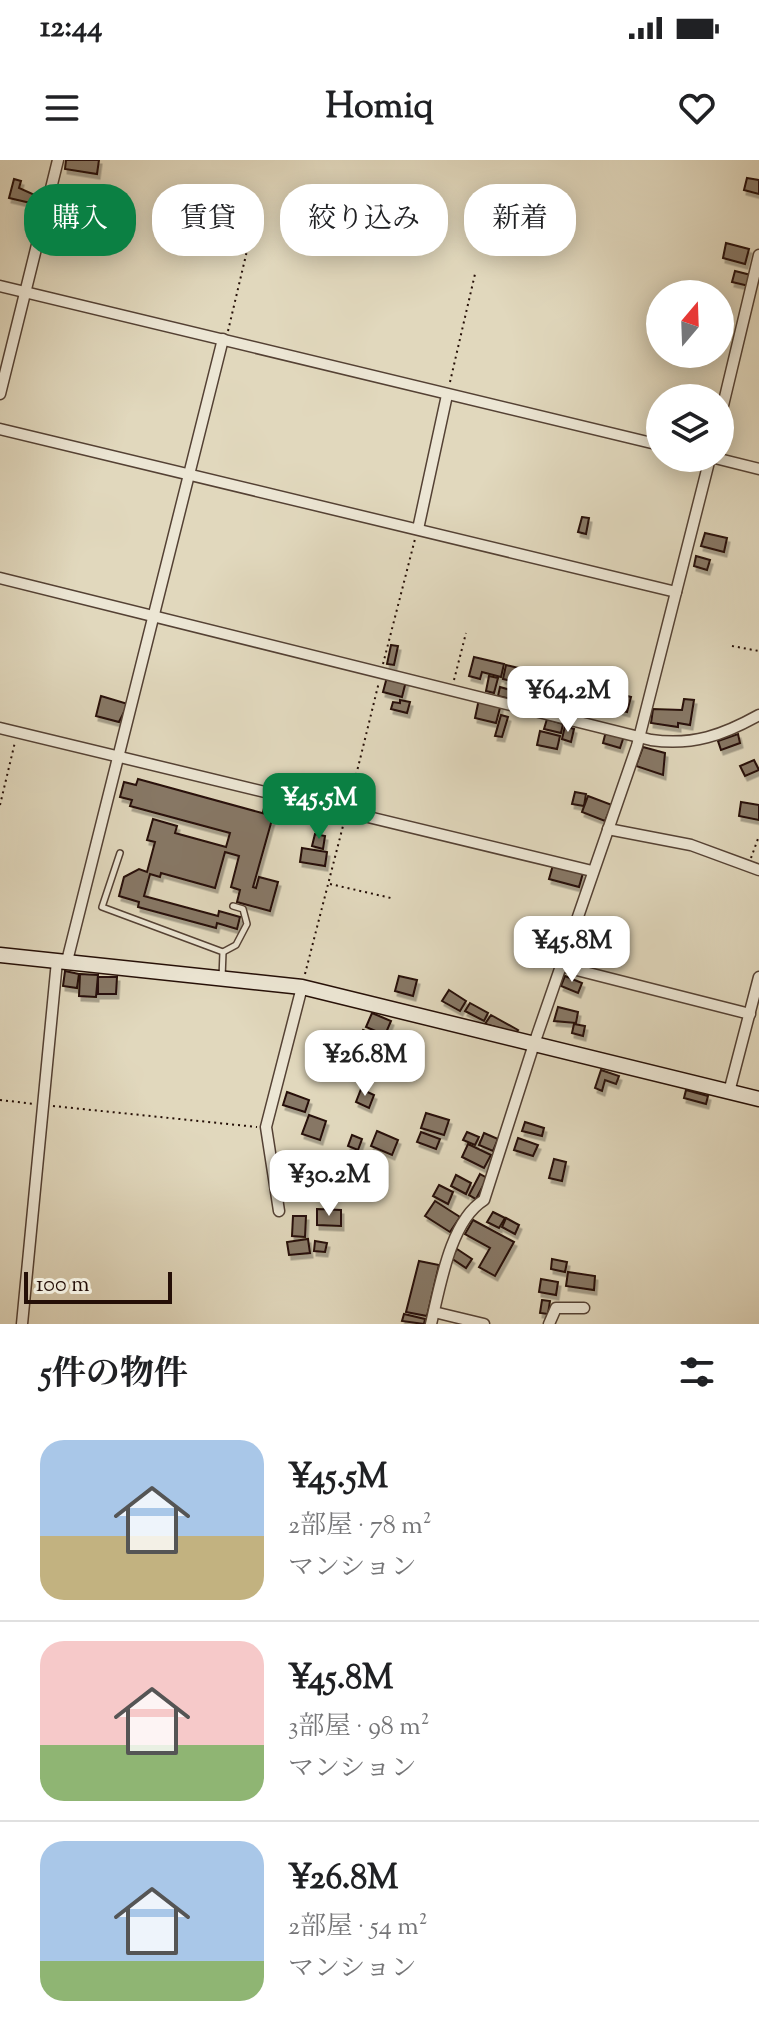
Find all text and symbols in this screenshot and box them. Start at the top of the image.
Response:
text: 12:44 [40,7,102,50]
text: Homiq [325,82,434,134]
icon: menu [40,86,84,130]
icon: heart [675,86,719,130]
chip: 購入 [24,184,136,256]
chip: 賃貸 [152,184,264,256]
chip: 絞り込み [280,184,448,256]
chip: 新着 [464,184,576,256]
north arrow [646,280,734,368]
map controls [646,280,734,472]
button: layers [646,384,734,472]
pin: ¥64.2M [503,666,633,734]
text: ¥64.2M [525,673,611,710]
pin: ¥45.5M [254,773,384,841]
text: ¥45.5M [281,780,357,817]
pin: ¥45.8M [507,916,637,984]
text: ¥45.8M [532,923,612,960]
pin: ¥26.8M [300,1030,430,1098]
text: ¥26.8M [323,1037,407,1074]
pin: ¥30.2M [264,1150,394,1218]
text: ¥30.2M [288,1157,370,1194]
scale bar [24,1268,172,1304]
text: 100 m [36,1270,89,1302]
icon: filters [675,1350,719,1394]
text: 5件の物件 [40,1351,188,1400]
text: ¥45.5M [288,1454,388,1503]
icon: home [104,1472,200,1568]
text: 2部屋 · 78 m² [288,1508,432,1545]
text: マンション [288,1550,417,1587]
text: ¥45.8M [288,1655,393,1704]
icon: home [104,1673,200,1769]
text: 3部屋 · 98 m² [288,1709,430,1746]
text: マンション [288,1751,417,1788]
text: ¥26.8M [288,1855,398,1904]
icon: home [104,1873,200,1969]
text: 2部屋 · 54 m² [288,1909,428,1946]
text: マンション [288,1951,417,1988]

